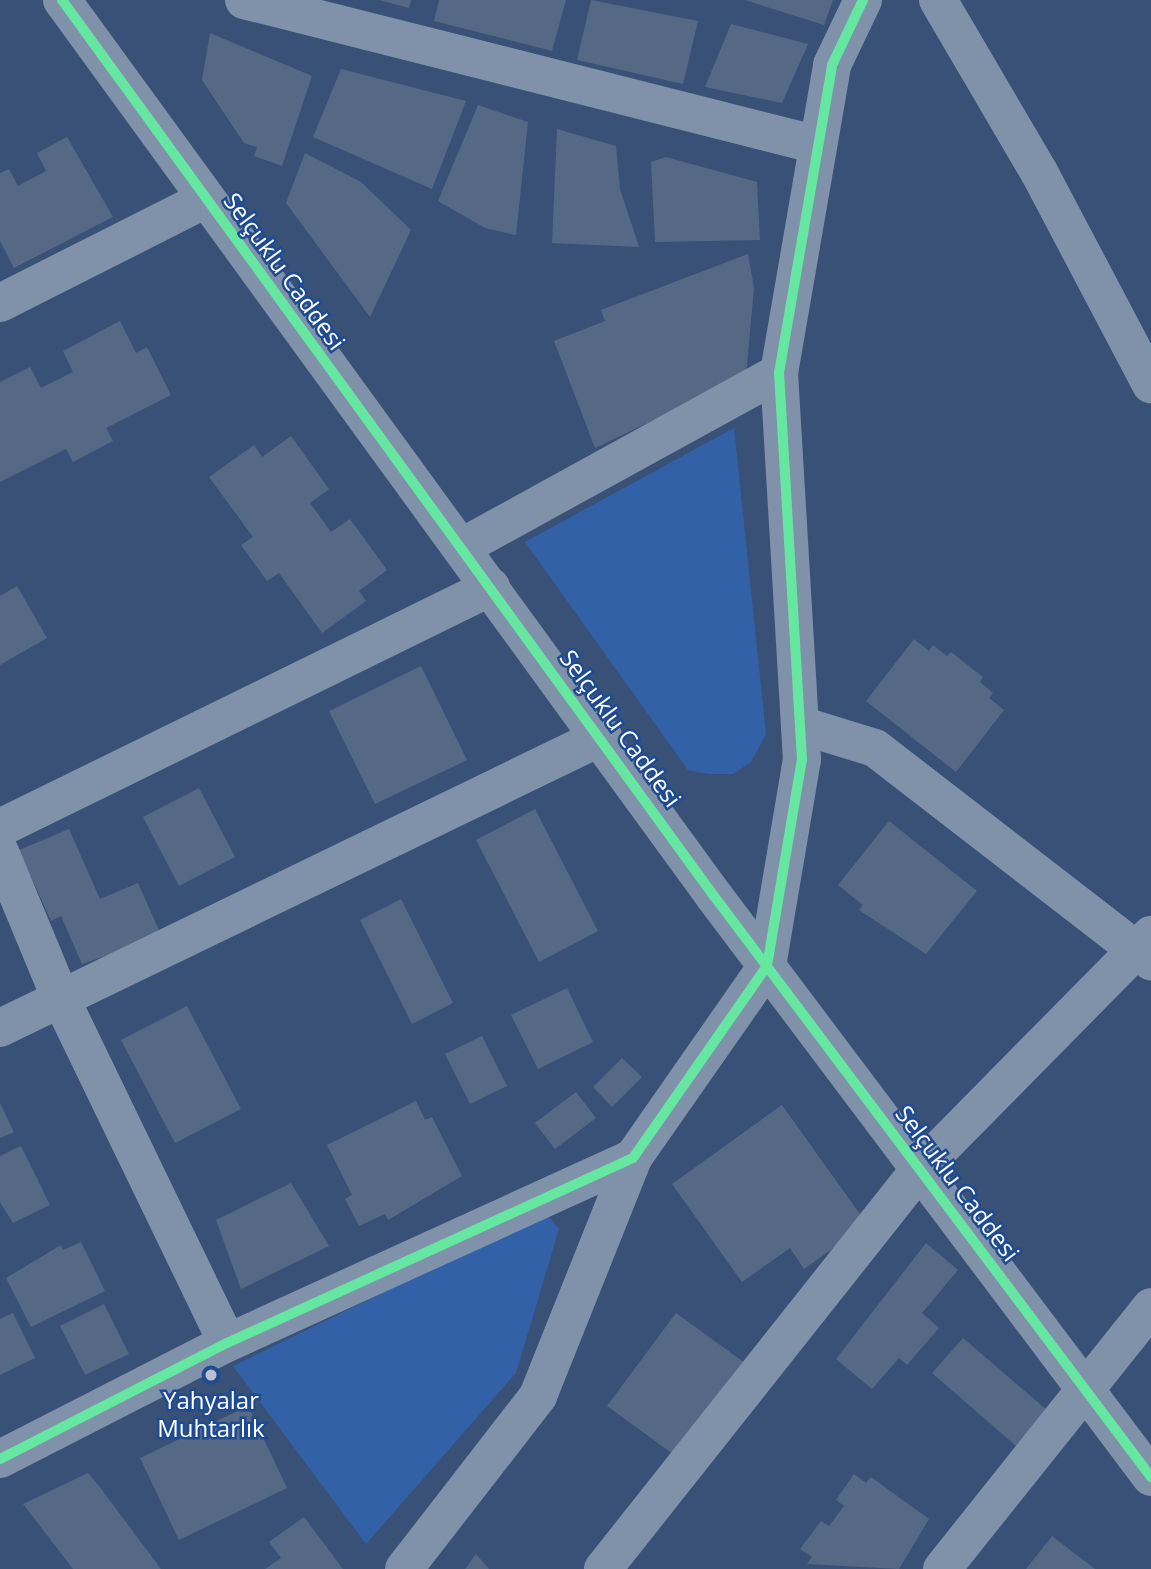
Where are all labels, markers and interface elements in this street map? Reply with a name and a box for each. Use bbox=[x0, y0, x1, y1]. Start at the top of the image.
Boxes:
street label: Selçuklu Caddesi bbox=[218, 187, 352, 355]
street label: Selçuklu Caddesi bbox=[554, 644, 688, 812]
street label: Selçuklu Caddesi bbox=[890, 1100, 1026, 1266]
marker: Yahyalar Muhtarlık bbox=[203, 1367, 219, 1383]
place label: Yahyalar Muhtarlık bbox=[157, 1386, 265, 1442]

